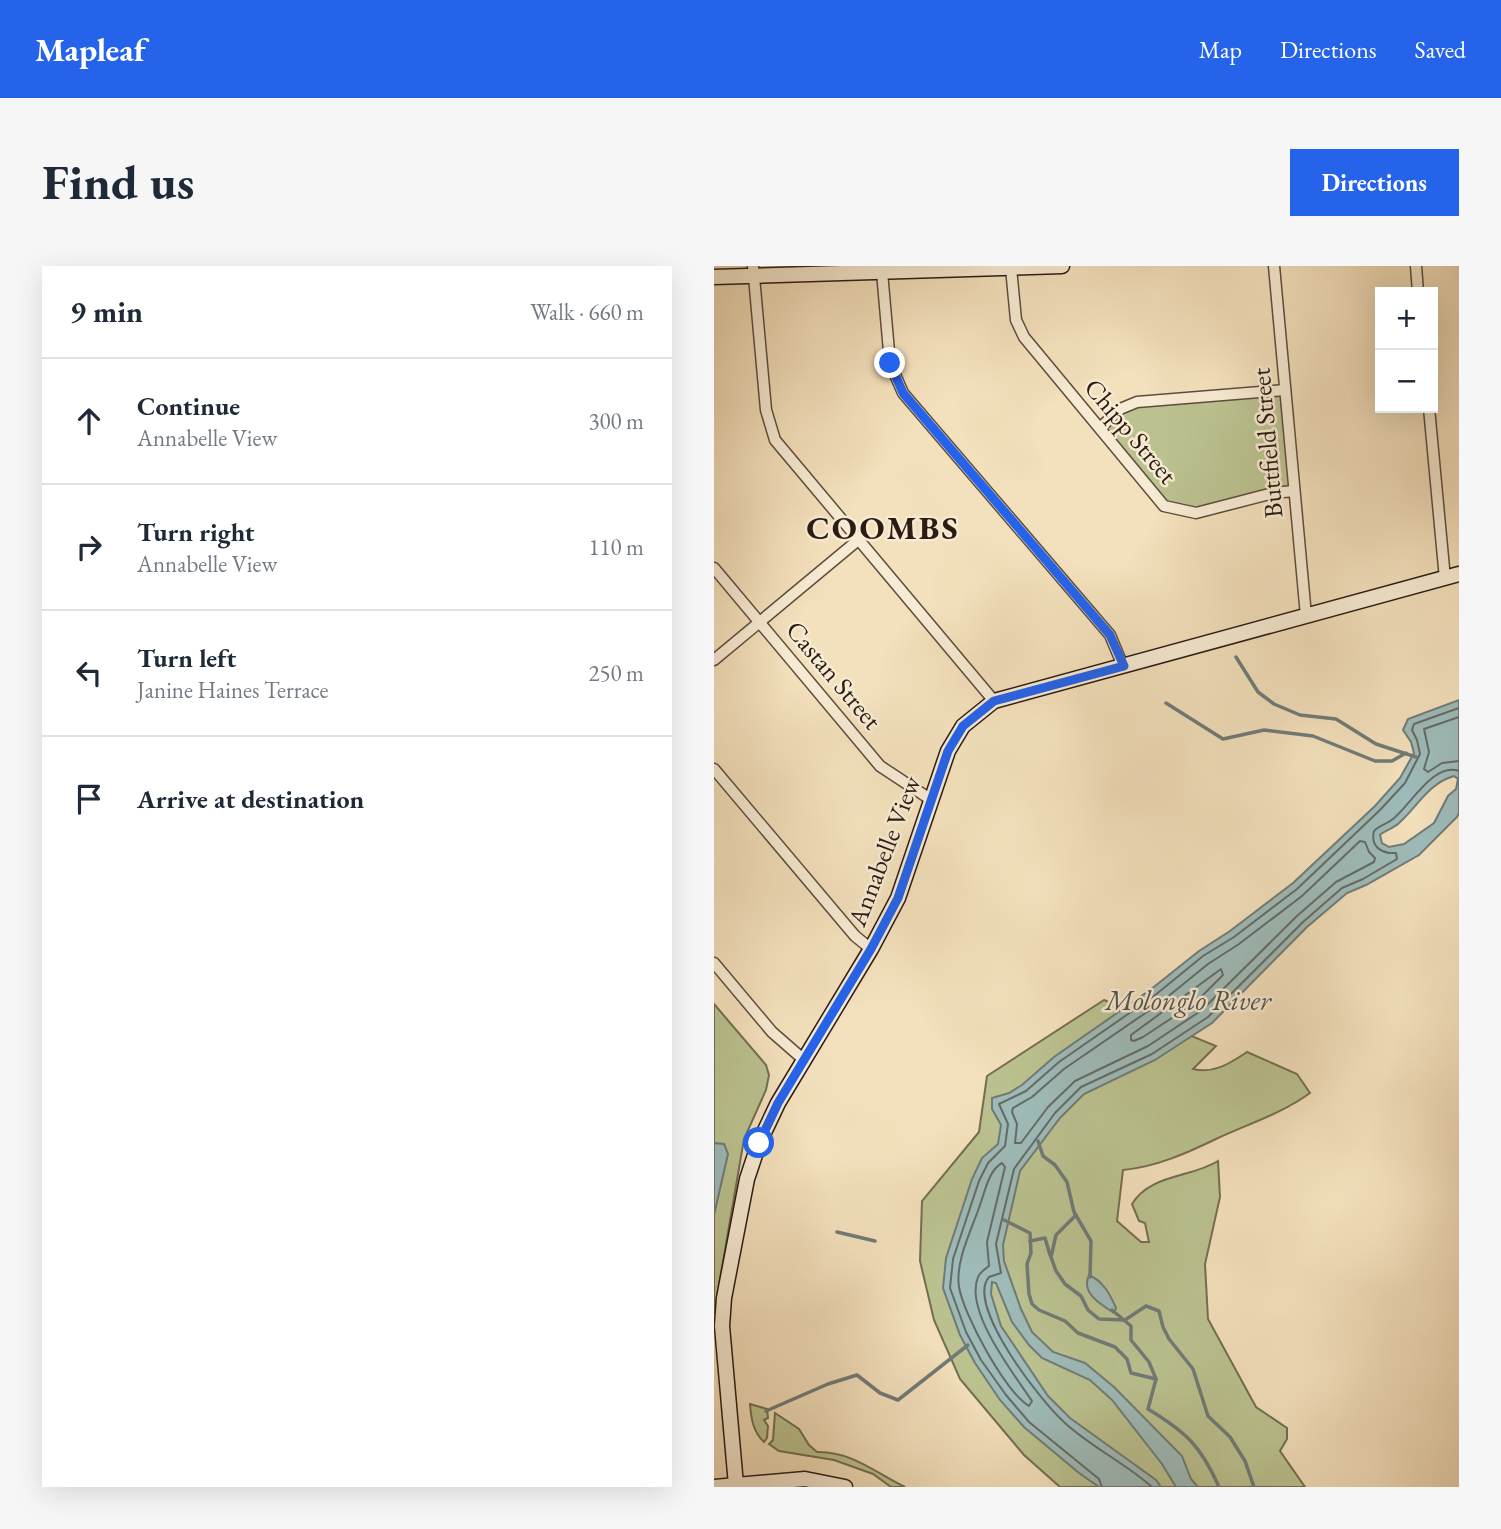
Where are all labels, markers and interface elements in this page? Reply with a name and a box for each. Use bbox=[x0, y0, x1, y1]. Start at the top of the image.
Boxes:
text: Mapleaf bbox=[35, 28, 146, 71]
text: Map bbox=[1199, 34, 1242, 65]
text: Directions bbox=[1280, 34, 1377, 65]
text: Saved bbox=[1415, 34, 1466, 65]
button: Directions bbox=[1290, 149, 1459, 216]
text: Find us bbox=[42, 150, 194, 214]
map controls bbox=[1375, 287, 1438, 413]
button: + bbox=[1375, 287, 1438, 350]
text: 9 min bbox=[70, 292, 143, 331]
text: Walk · 660 m bbox=[530, 297, 644, 327]
route end bbox=[874, 347, 905, 378]
button: − bbox=[1375, 350, 1438, 413]
street label: Buttfield Street bbox=[1244, 366, 1290, 520]
street label: Chipp Street bbox=[1077, 371, 1185, 491]
text: Continue bbox=[137, 389, 240, 423]
icon: ahead bbox=[70, 402, 108, 440]
text: 300 m bbox=[588, 406, 644, 436]
text: Annabelle View bbox=[137, 423, 277, 453]
district label: COOMBS bbox=[806, 506, 960, 549]
text: Turn right bbox=[137, 515, 255, 549]
icon: right bbox=[70, 528, 108, 566]
text: 110 m bbox=[588, 532, 644, 562]
text: Annabelle View bbox=[137, 549, 277, 579]
street label: Castan Street bbox=[779, 614, 889, 736]
text: Turn left bbox=[137, 641, 236, 675]
icon: left bbox=[70, 654, 108, 692]
text: 250 m bbox=[588, 658, 644, 688]
text: Janine Haines Terrace bbox=[137, 675, 328, 705]
street label: Annabelle View bbox=[839, 771, 928, 932]
icon: arrive bbox=[70, 780, 108, 818]
text: Arrive at destination bbox=[137, 782, 364, 816]
water label: Molonglo River bbox=[1103, 982, 1272, 1018]
route start bbox=[743, 1127, 774, 1158]

